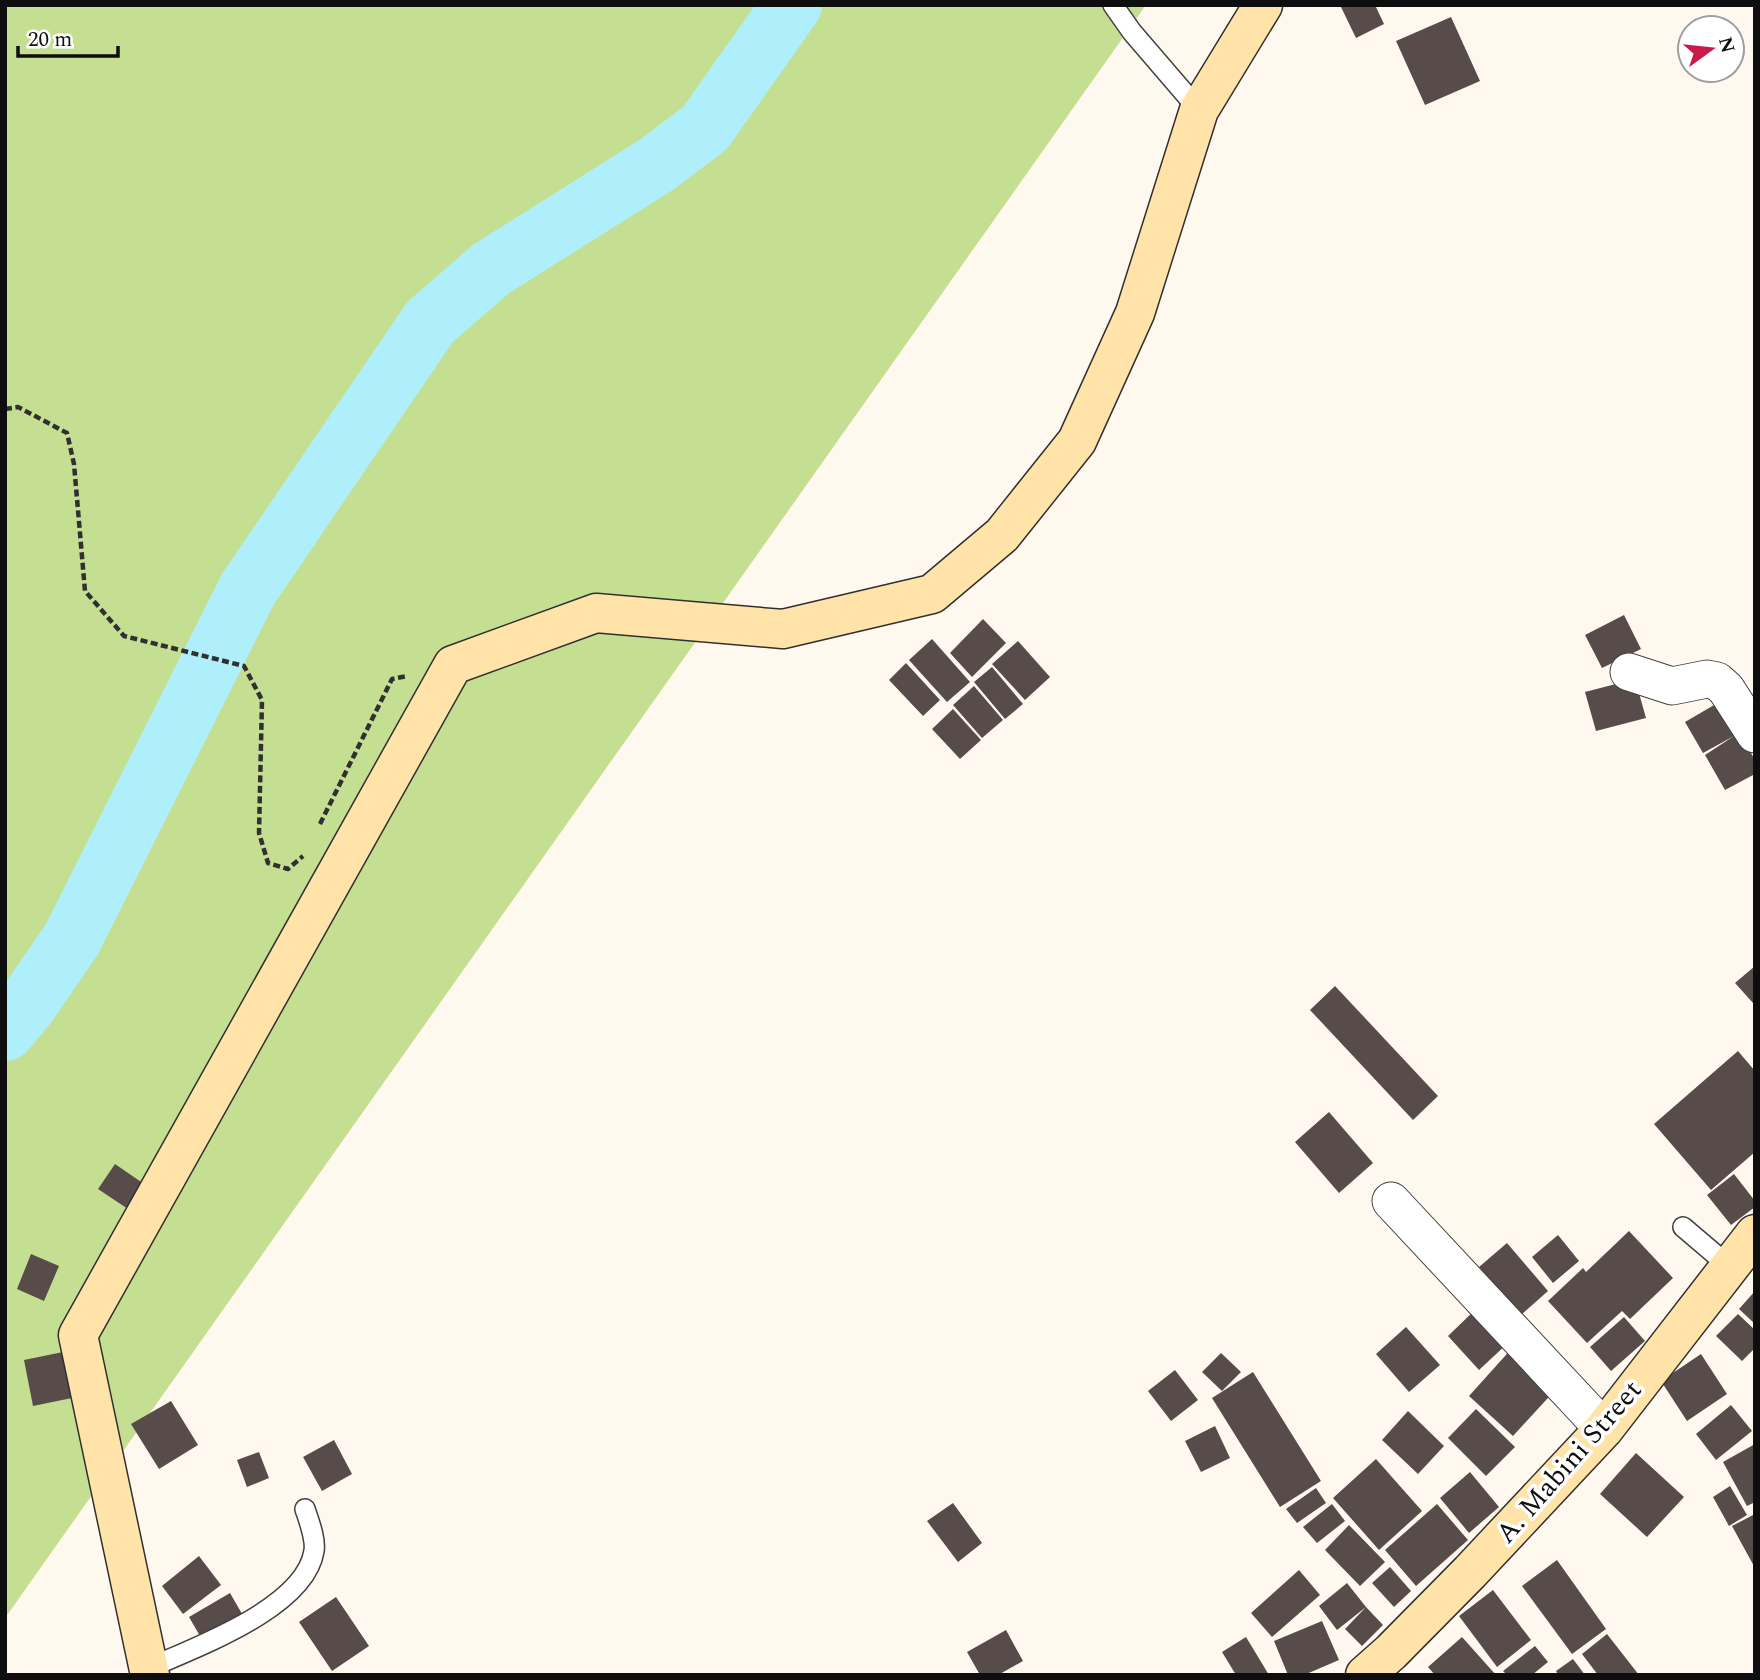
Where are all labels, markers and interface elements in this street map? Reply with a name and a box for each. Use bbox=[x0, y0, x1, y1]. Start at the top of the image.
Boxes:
scale bar bbox=[18, 14, 117, 58]
north arrow bbox=[1676, 14, 1746, 84]
text: 20 m bbox=[28, 24, 72, 56]
text: N bbox=[1710, 34, 1742, 56]
street label: A. Mabini Street bbox=[1485, 1370, 1653, 1554]

